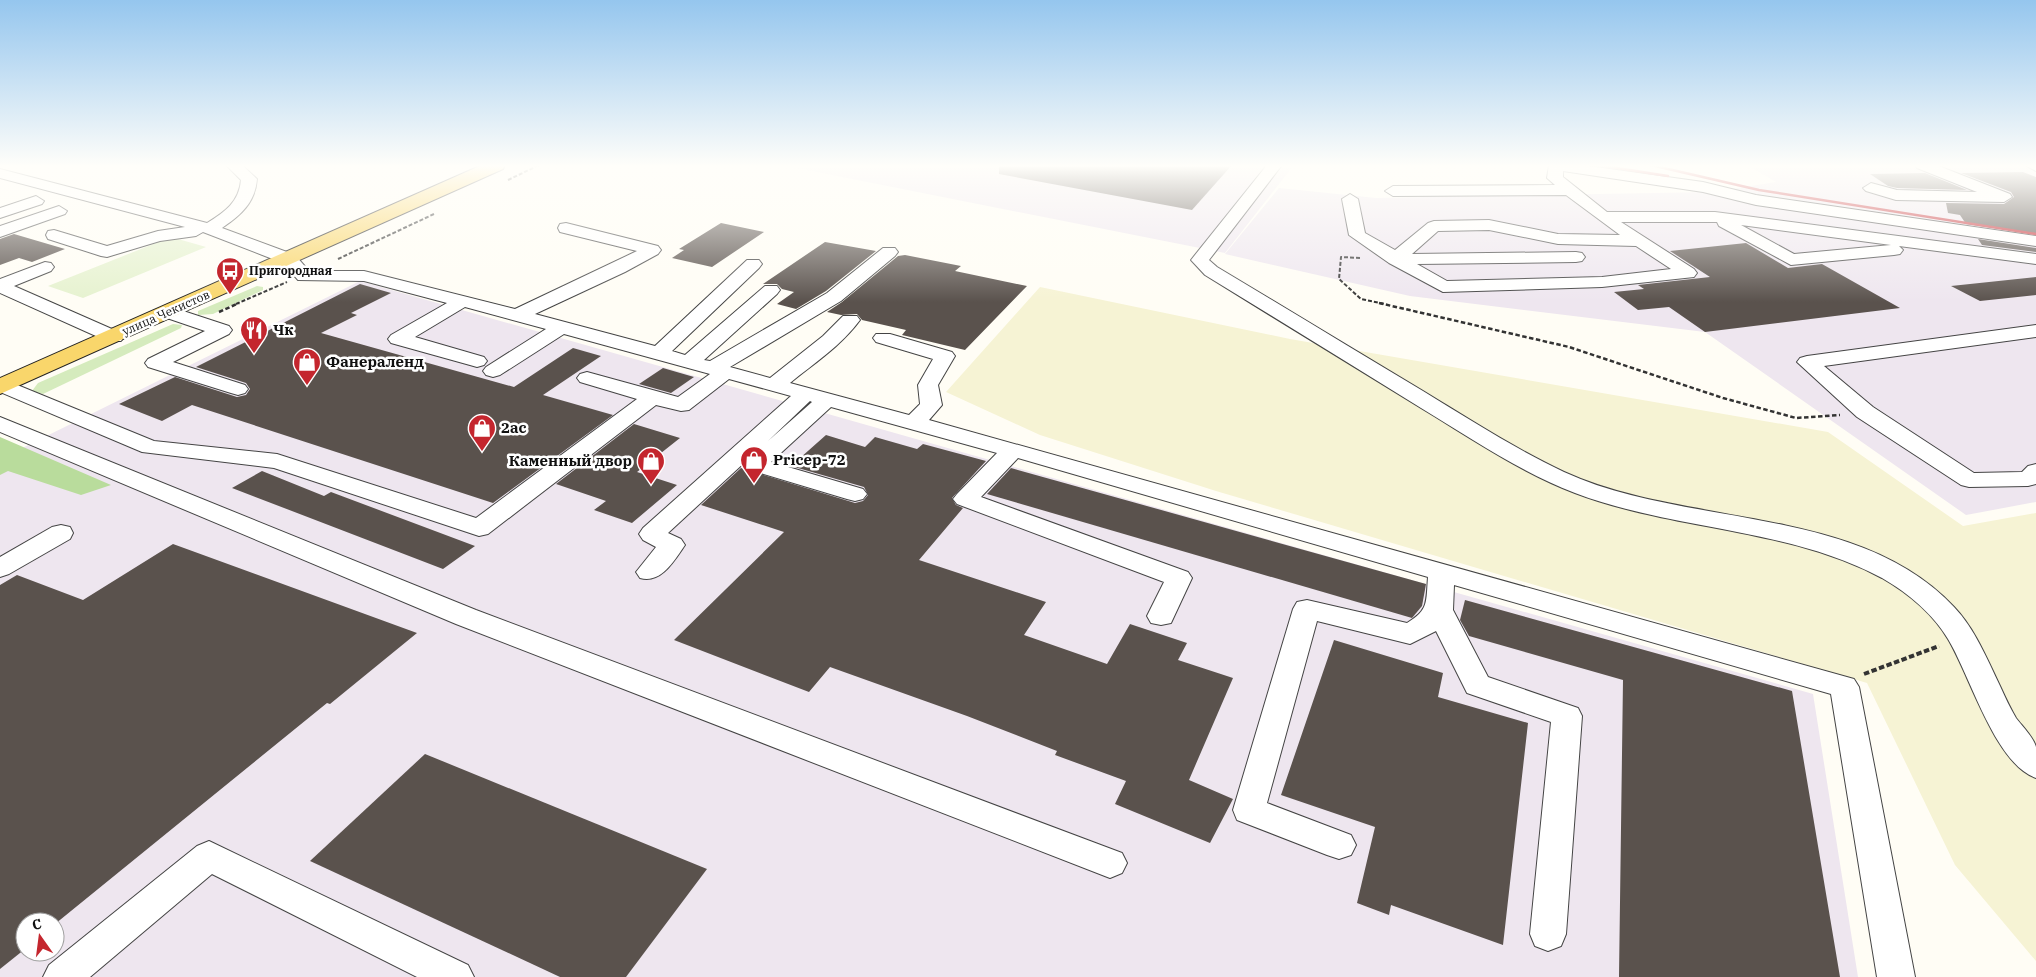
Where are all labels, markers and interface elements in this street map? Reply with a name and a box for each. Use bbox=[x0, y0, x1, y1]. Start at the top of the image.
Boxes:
bus stop icon: Пригородная bbox=[215, 256, 245, 295]
place label: Пригородная bbox=[249, 263, 332, 278]
street label: улица Чекистов bbox=[120, 286, 212, 339]
restaurant icon: Чк bbox=[239, 315, 269, 354]
place label: Чк bbox=[273, 320, 294, 339]
shop icon: Фанераленд bbox=[292, 347, 322, 386]
place label: Фанераленд bbox=[326, 352, 424, 371]
shop icon: 2ас bbox=[467, 413, 497, 452]
place label: 2ас bbox=[501, 418, 527, 437]
shop icon: Pricep-72 bbox=[739, 445, 769, 484]
shop icon: Каменный двор bbox=[636, 446, 666, 485]
place label: Pricep-72 bbox=[773, 450, 846, 469]
place label: Каменный двор bbox=[509, 451, 632, 470]
north arrow bbox=[15, 912, 65, 962]
text: С bbox=[30, 915, 44, 934]

